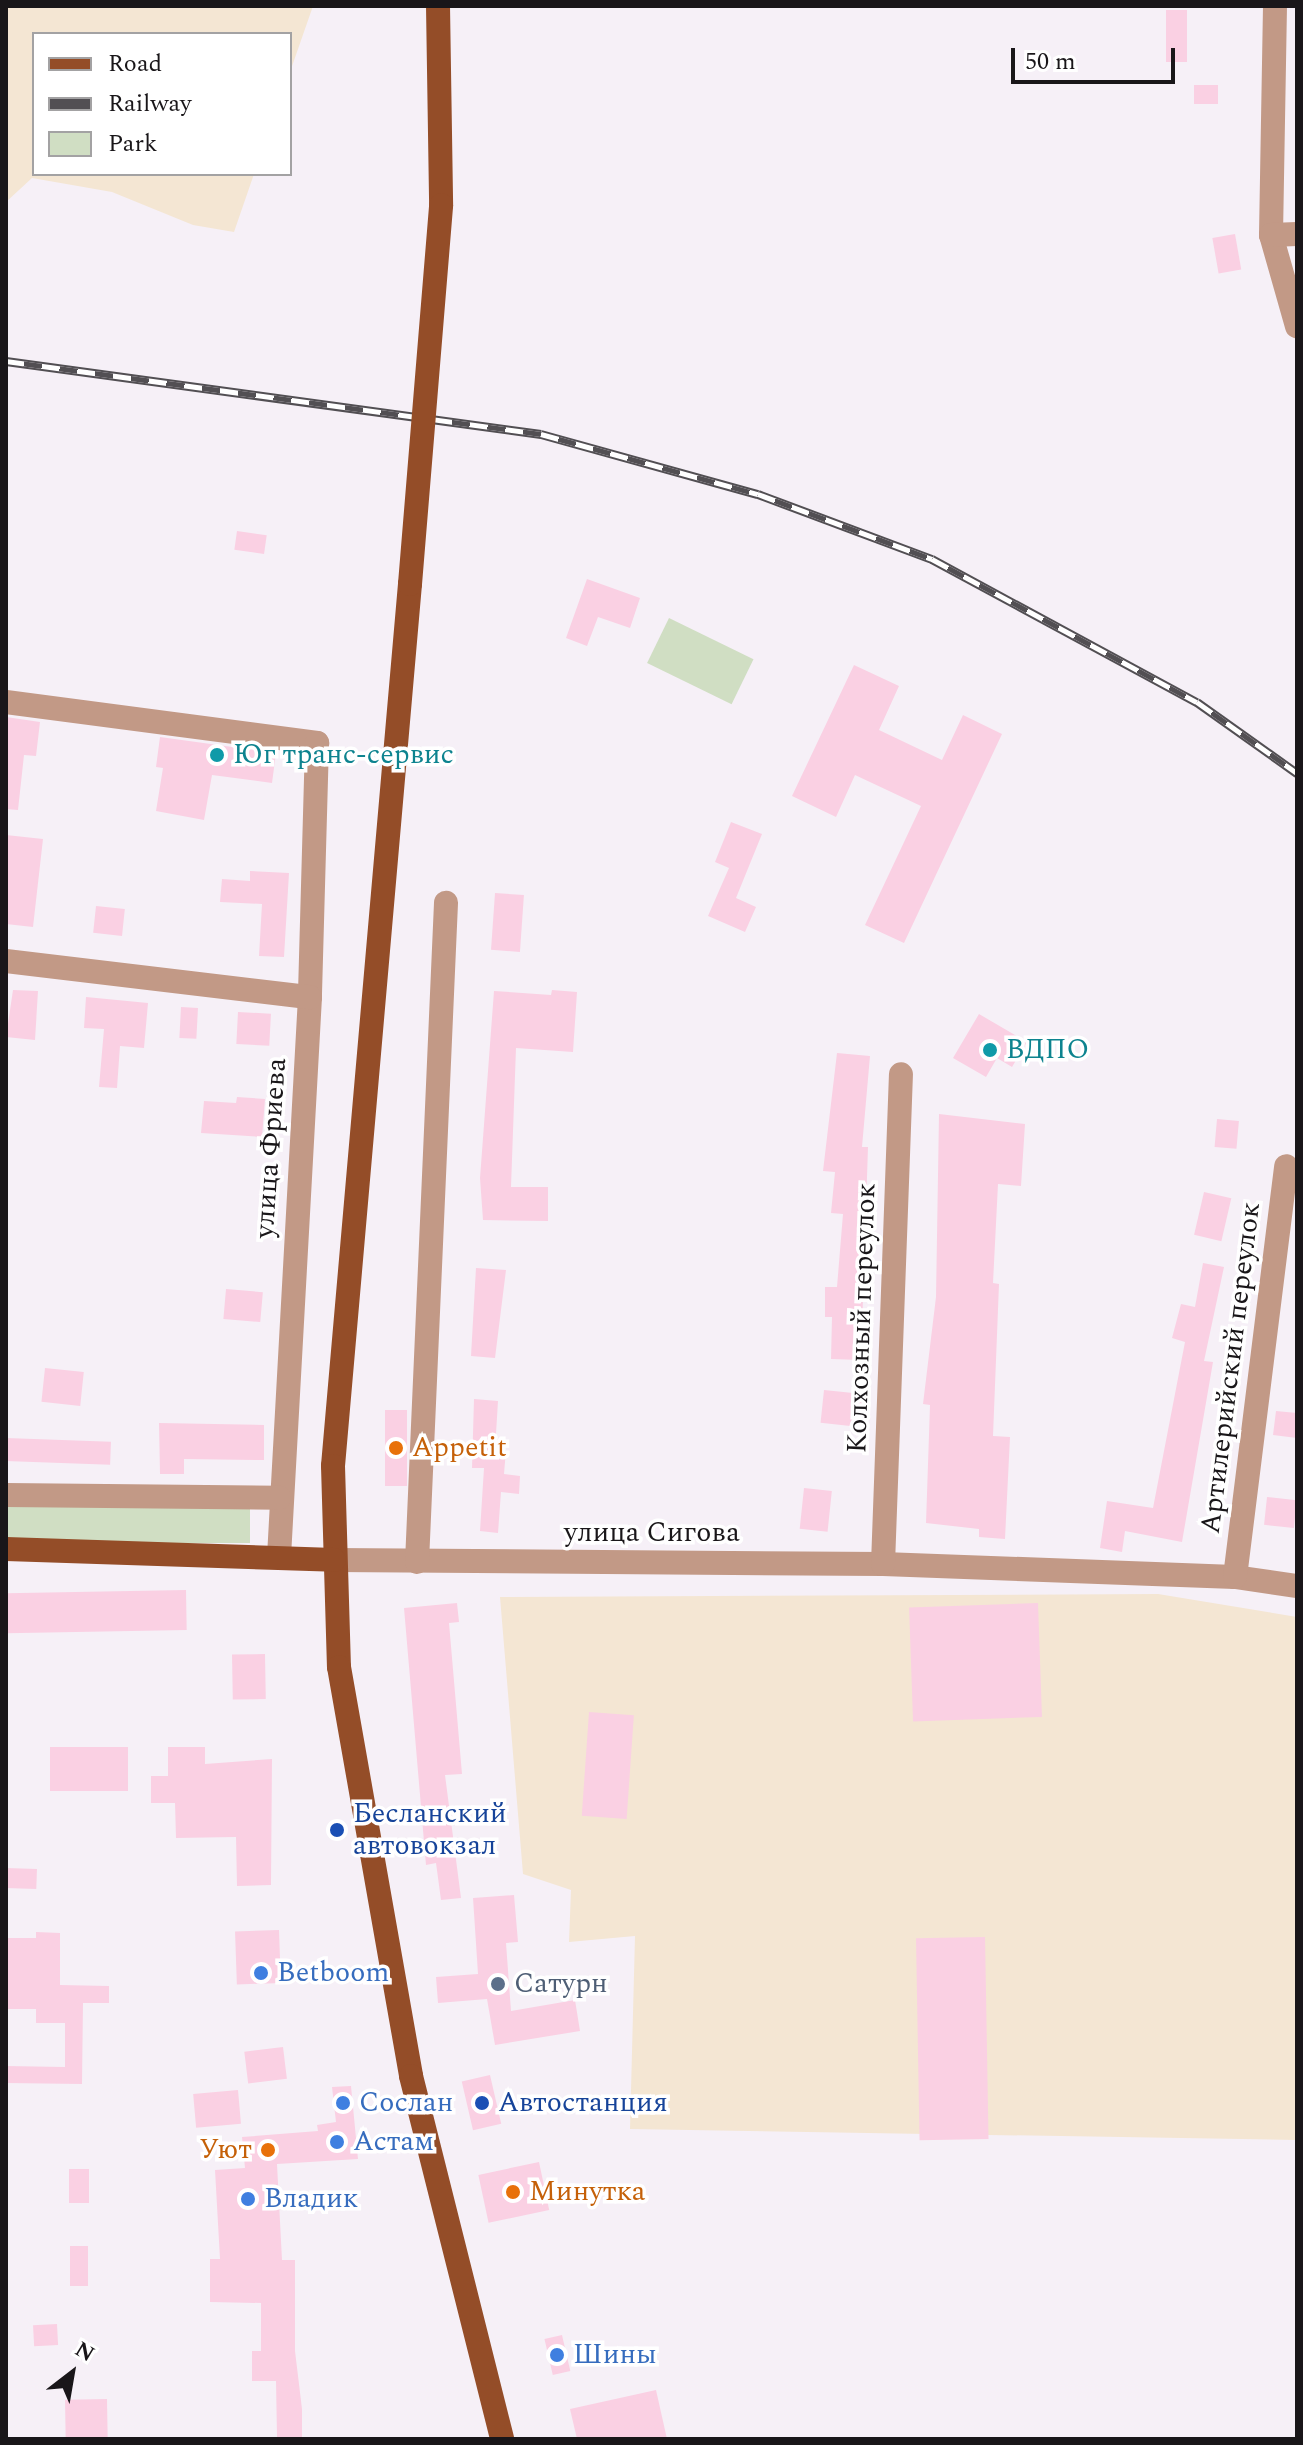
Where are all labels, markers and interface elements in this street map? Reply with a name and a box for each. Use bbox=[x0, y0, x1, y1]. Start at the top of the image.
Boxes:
legend bbox=[32, 32, 292, 176]
scale bar bbox=[1015, 32, 1179, 82]
text: 50 m bbox=[1025, 44, 1076, 80]
text: Road bbox=[108, 46, 162, 82]
text: Railway bbox=[108, 86, 192, 122]
text: Park bbox=[108, 126, 158, 162]
place label: Юг транс-сервис bbox=[233, 738, 454, 772]
marker: Юг транс-сервис bbox=[208, 746, 226, 764]
place label: ВДПО bbox=[1006, 1033, 1089, 1067]
marker: ВДПО bbox=[981, 1041, 999, 1059]
street label: улица Фриева bbox=[248, 1057, 294, 1239]
street label: Колхозный переулок bbox=[840, 1182, 884, 1454]
street label: Артилерийский переулок bbox=[1194, 1200, 1268, 1536]
place label: Appetit bbox=[412, 1431, 507, 1465]
marker: Appetit bbox=[387, 1439, 405, 1457]
street label: улица Сигова bbox=[564, 1516, 740, 1550]
place label: Бесланский автовокзал bbox=[353, 1797, 507, 1863]
marker: Бесланский автовокзал bbox=[328, 1821, 346, 1839]
place label: Betboom bbox=[277, 1956, 389, 1990]
marker: Betboom bbox=[252, 1964, 270, 1982]
place label: Сатурн bbox=[514, 1967, 608, 2001]
marker: Сатурн bbox=[489, 1975, 507, 1993]
place label: Сослан bbox=[359, 2086, 453, 2120]
place label: Автостанция bbox=[498, 2086, 668, 2120]
marker: Сослан bbox=[334, 2094, 352, 2112]
marker: Автостанция bbox=[473, 2094, 491, 2112]
place label: Астам bbox=[353, 2125, 434, 2159]
place label: Уют bbox=[199, 2133, 252, 2167]
marker: Астам bbox=[328, 2133, 346, 2151]
marker: Уют bbox=[259, 2141, 277, 2159]
place label: Минутка bbox=[529, 2175, 645, 2209]
place label: Владик bbox=[264, 2182, 358, 2216]
marker: Минутка bbox=[504, 2183, 522, 2201]
marker: Владик bbox=[239, 2190, 257, 2208]
north arrow bbox=[32, 2333, 112, 2413]
text: N bbox=[68, 2333, 101, 2371]
place label: Шины bbox=[573, 2338, 657, 2372]
marker: Шины bbox=[548, 2346, 566, 2364]

